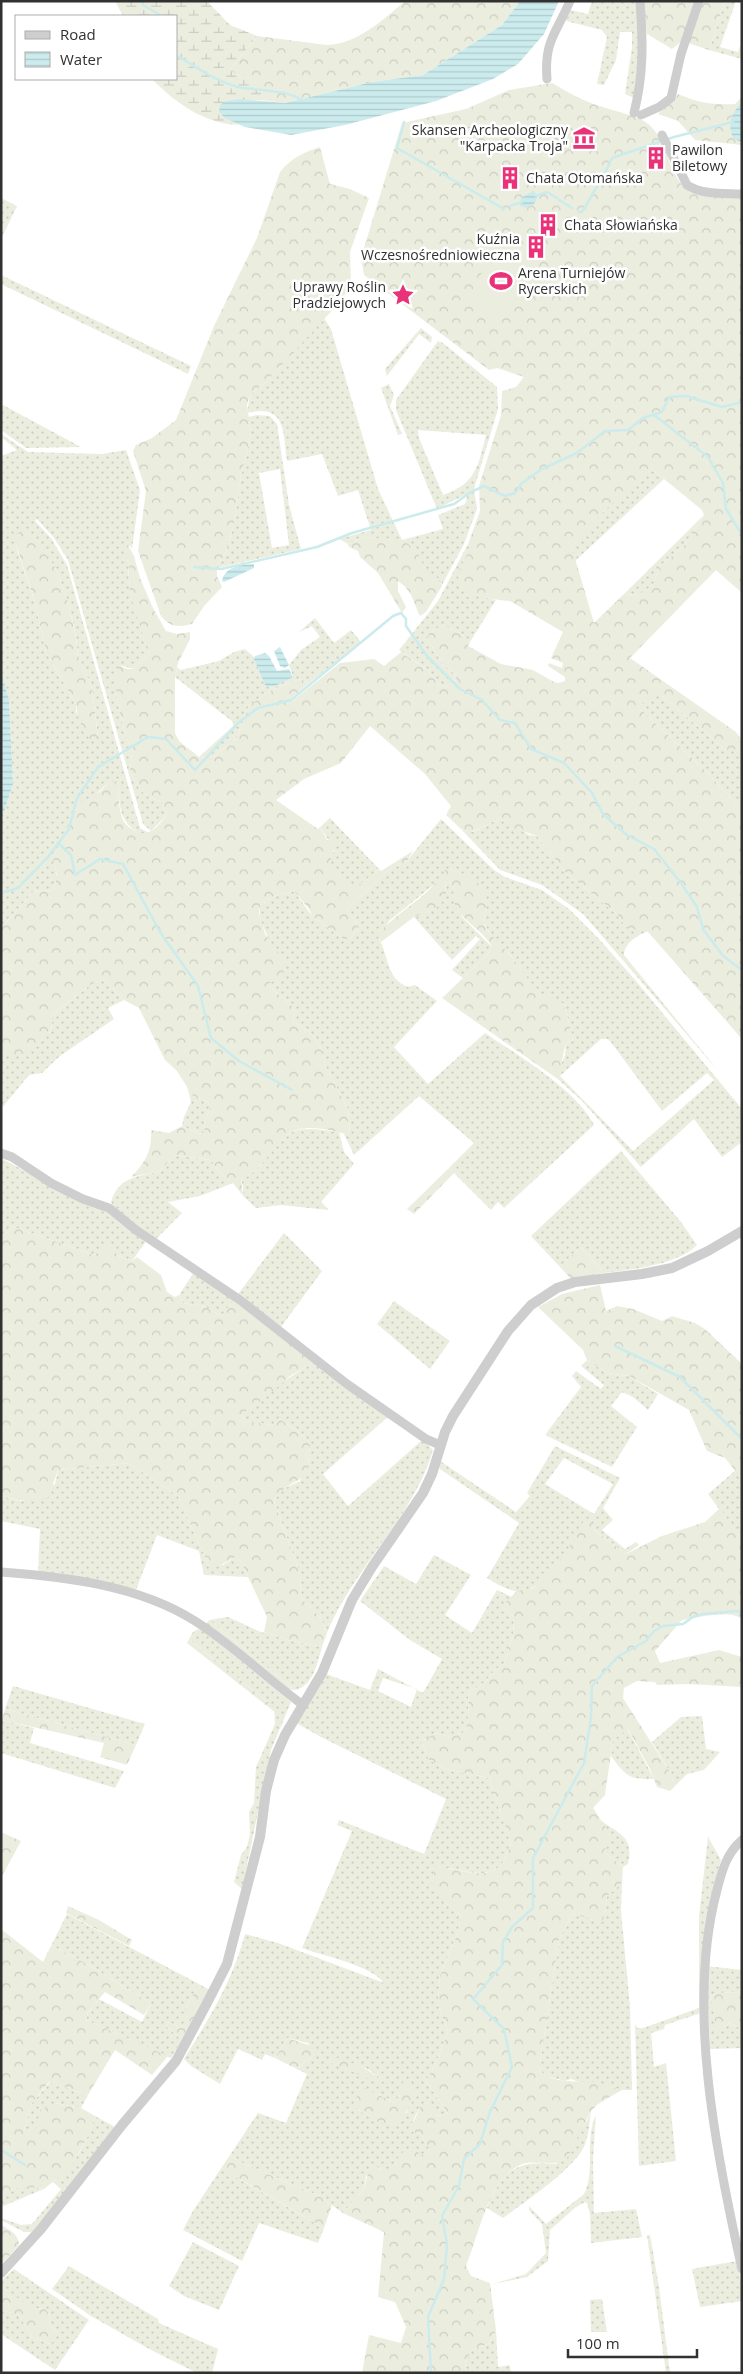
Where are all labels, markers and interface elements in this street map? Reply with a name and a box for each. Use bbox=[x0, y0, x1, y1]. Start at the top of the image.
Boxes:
legend bbox=[15, 15, 178, 80]
text: Road bbox=[60, 24, 96, 44]
text: Water bbox=[60, 49, 102, 69]
place label: Skansen Archeologiczny "Karpacka Troja" bbox=[412, 120, 569, 155]
museum icon: Skansen Archeologiczny "Karpacka Troja" bbox=[571, 125, 597, 151]
place label: Pawilon Biletowy bbox=[672, 140, 728, 175]
building icon: Pawilon Biletowy bbox=[643, 145, 669, 171]
building icon: Chata Otomańska bbox=[497, 165, 523, 191]
place label: Chata Otomańska bbox=[526, 168, 643, 187]
building icon: Chata Słowiańska bbox=[535, 212, 561, 238]
place label: Chata Słowiańska bbox=[564, 215, 678, 234]
place label: Kuźnia Wczesnośredniowieczna bbox=[361, 229, 520, 264]
building icon: Kuźnia Wczesnośredniowieczna bbox=[523, 234, 549, 260]
place label: Arena Turniejów Rycerskich bbox=[518, 263, 625, 298]
sports icon: Arena Turniejów Rycerskich bbox=[488, 268, 514, 294]
place label: Uprawy Roślin Pradziejowych bbox=[292, 277, 386, 312]
place icon: Uprawy Roślin Pradziejowych bbox=[390, 282, 416, 308]
scale bar bbox=[568, 2326, 697, 2358]
text: 100 m bbox=[576, 2333, 620, 2353]

